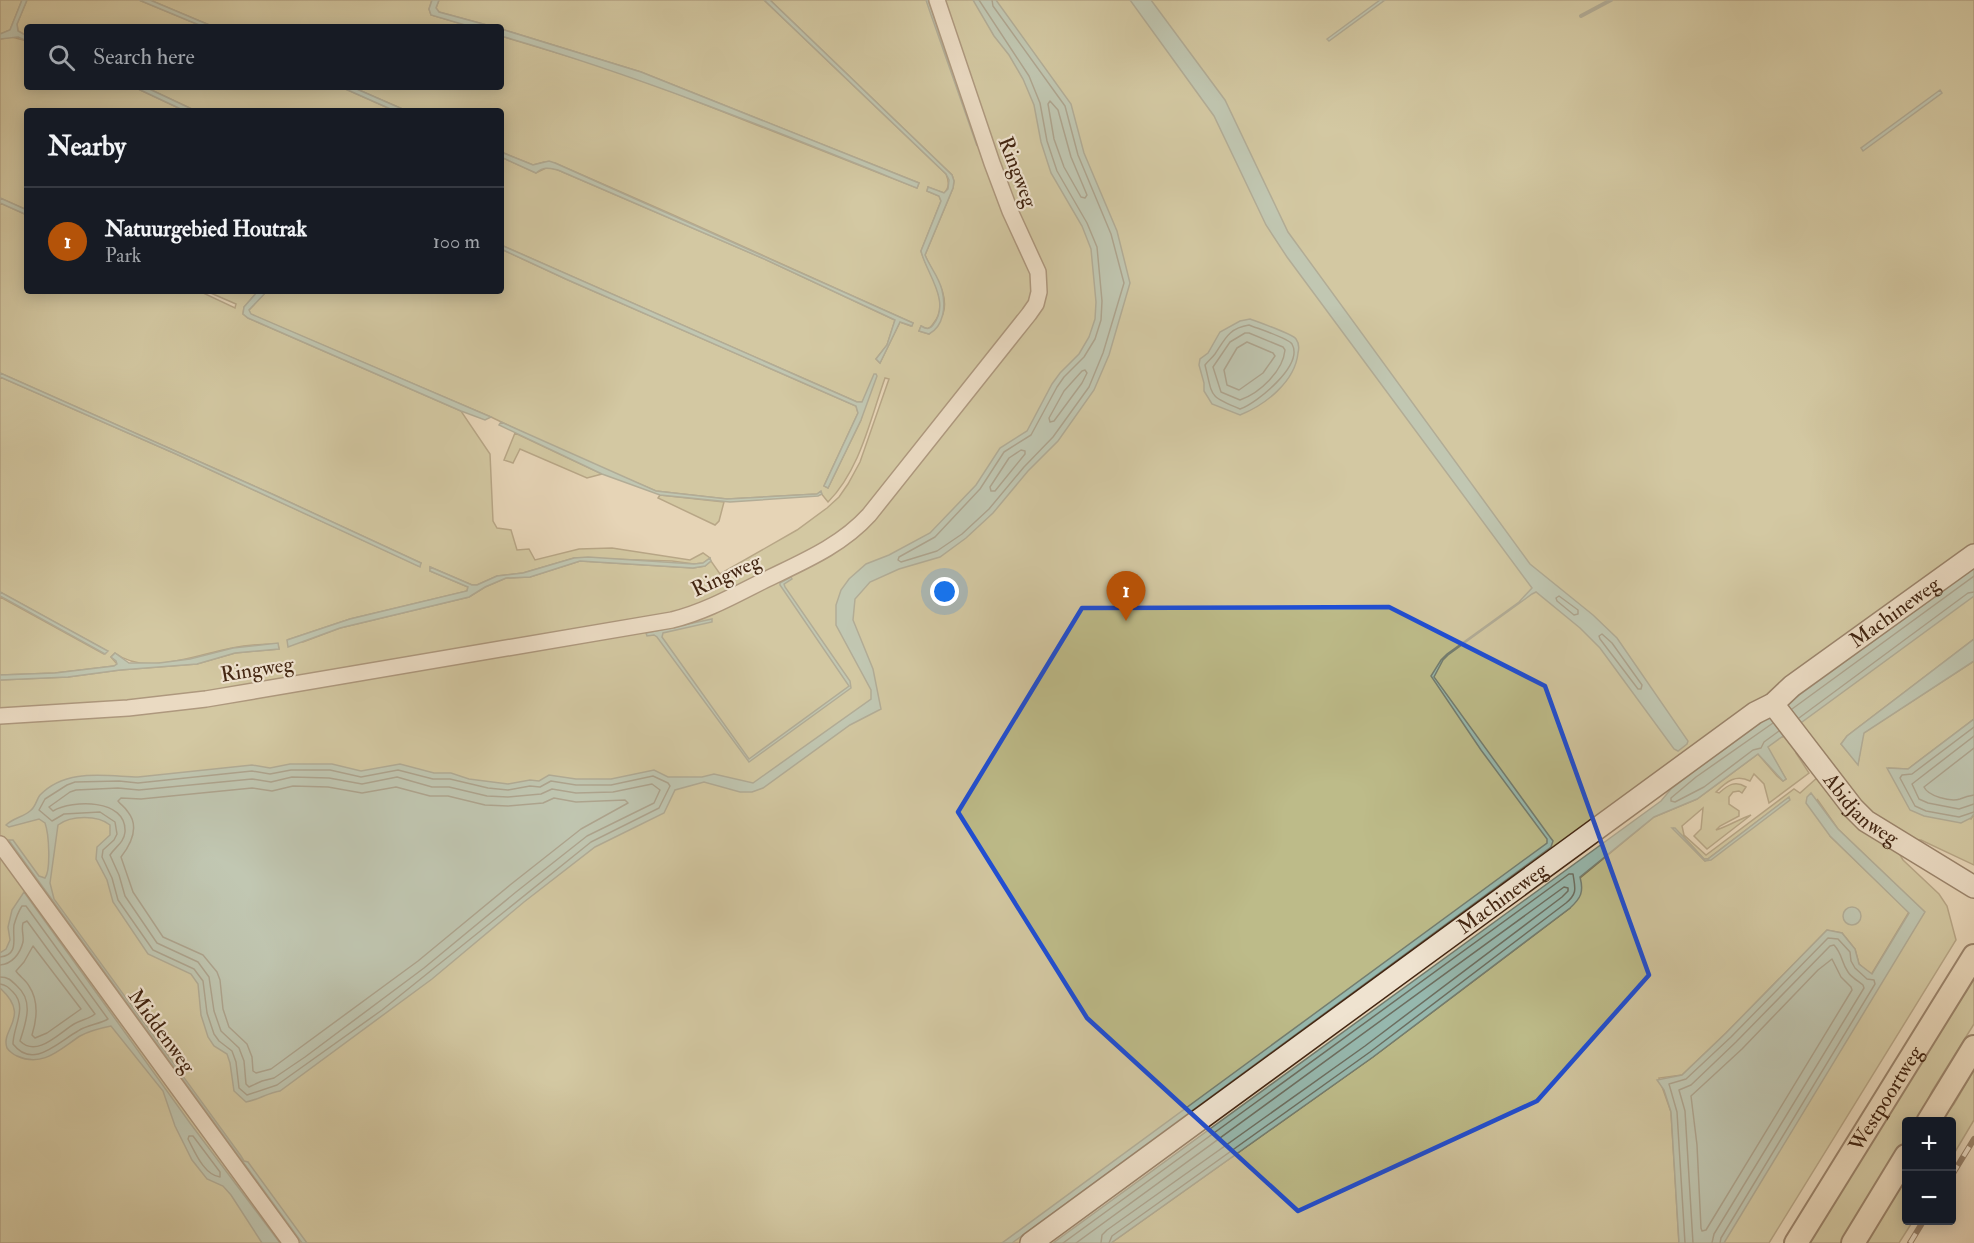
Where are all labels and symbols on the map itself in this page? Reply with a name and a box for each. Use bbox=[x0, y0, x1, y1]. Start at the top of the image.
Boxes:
street label: Ringweg bbox=[992, 133, 1044, 212]
street label: Ringweg bbox=[687, 547, 766, 603]
street label: Machineweg bbox=[1844, 570, 1946, 654]
pin: 1 bbox=[1106, 572, 1146, 621]
your location bbox=[930, 577, 959, 606]
street label: Ringweg bbox=[219, 650, 296, 689]
street label: Abidjanweg bbox=[1816, 767, 1904, 852]
street label: Machineweg bbox=[1452, 856, 1554, 940]
street label: Middenweg bbox=[122, 984, 202, 1079]
street label: Westpoortweg bbox=[1842, 1040, 1929, 1158]

